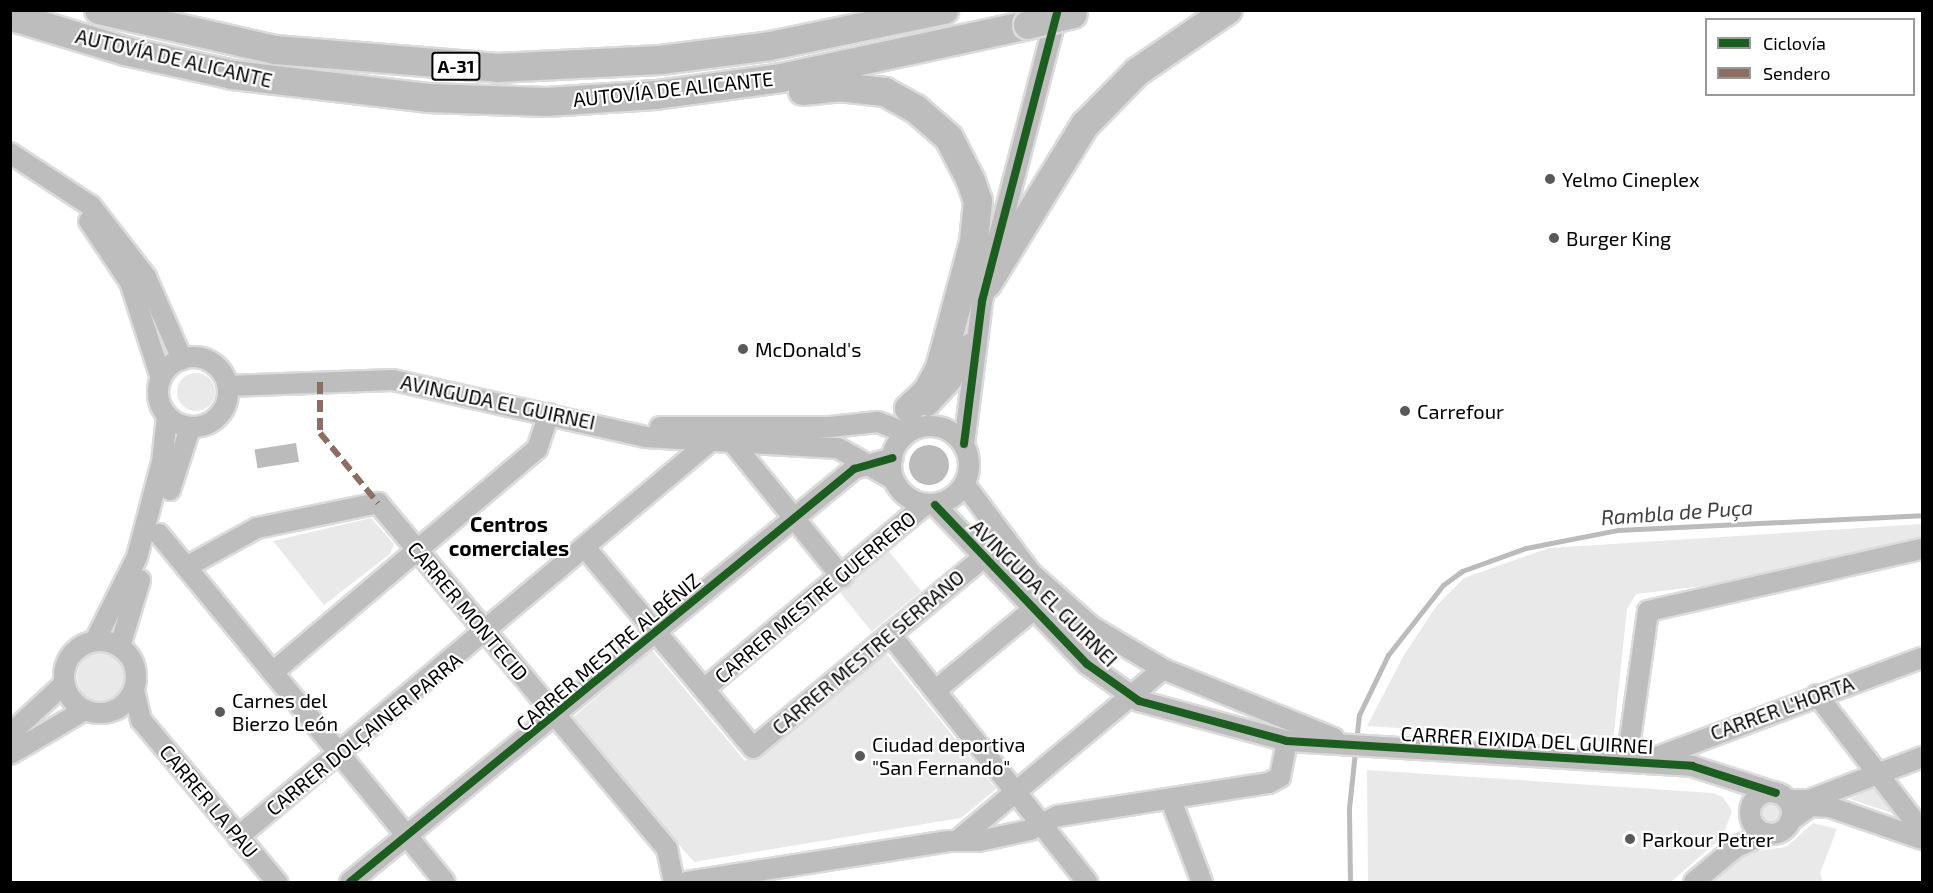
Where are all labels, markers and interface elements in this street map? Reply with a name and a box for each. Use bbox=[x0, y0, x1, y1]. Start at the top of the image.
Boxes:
legend bbox=[1705, 18, 1915, 96]
street label: AUTOVÍA DE ALICANTE bbox=[73, 24, 275, 92]
text: Ciclovía bbox=[1763, 32, 1826, 54]
road number: A-31 bbox=[430, 51, 482, 81]
text: Sendero bbox=[1763, 62, 1830, 84]
street label: AUTOVÍA DE ALICANTE bbox=[571, 66, 775, 112]
place label: Yelmo Cineplex bbox=[1562, 167, 1700, 191]
marker: Yelmo Cineplex bbox=[1543, 172, 1557, 186]
place label: Burger King bbox=[1566, 226, 1672, 250]
marker: Burger King bbox=[1547, 231, 1561, 245]
place label: McDonald's bbox=[755, 337, 861, 361]
marker: McDonald's bbox=[736, 342, 750, 356]
street label: AVINGUDA EL GUIRNEI bbox=[398, 370, 598, 434]
place label: Carrefour bbox=[1417, 399, 1504, 423]
marker: Carrefour bbox=[1398, 404, 1412, 418]
water label: Rambla de Puça bbox=[1600, 494, 1754, 530]
street label: CARRER MESTRE GUERRERO bbox=[710, 506, 920, 688]
district label: Centros comerciales bbox=[449, 511, 569, 561]
street label: AVINGUDA EL GUIRNEI bbox=[965, 514, 1123, 672]
street label: CARRER MONTECID bbox=[403, 537, 533, 685]
street label: CARRER MESTRE SERRANO bbox=[767, 565, 969, 739]
street label: CARRER MESTRE ALBÉNIZ bbox=[511, 568, 705, 736]
street label: CARRER DOLÇAINER PARRA bbox=[261, 648, 467, 820]
street label: CARRER L'HORTA bbox=[1707, 671, 1857, 745]
place label: Carnes del Bierzo León bbox=[232, 688, 338, 735]
marker: Carnes del Bierzo León bbox=[213, 705, 227, 719]
street label: CARRER EIXIDA DEL GUIRNEI bbox=[1400, 721, 1654, 759]
place label: Ciudad deportiva "San Fernando" bbox=[872, 732, 1025, 779]
street label: CARRER LA PAU bbox=[155, 739, 263, 863]
marker: Ciudad deportiva "San Fernando" bbox=[853, 749, 867, 763]
place label: Parkour Petrer bbox=[1642, 827, 1774, 851]
marker: Parkour Petrer bbox=[1623, 832, 1637, 846]

